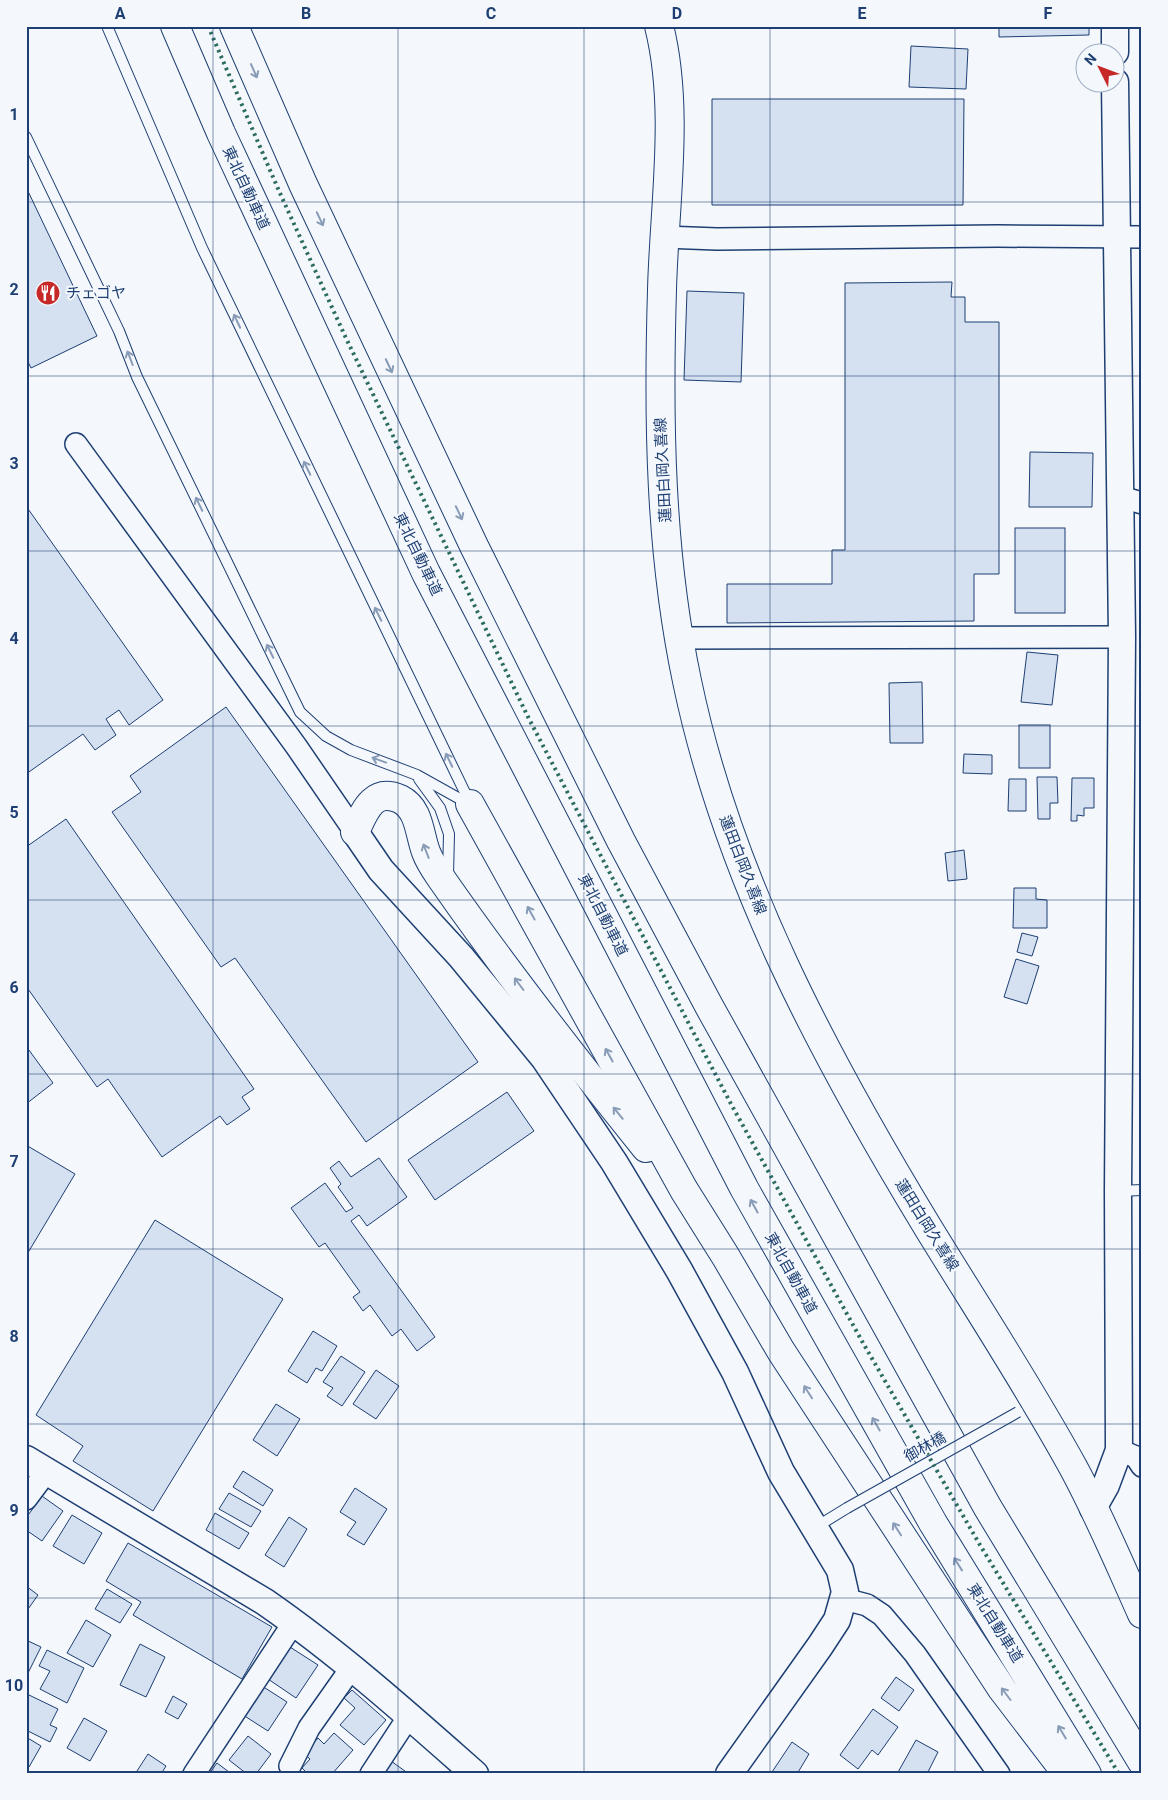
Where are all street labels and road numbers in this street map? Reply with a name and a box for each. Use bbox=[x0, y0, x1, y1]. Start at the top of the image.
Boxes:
street label: 東北自動車道 bbox=[219, 143, 273, 233]
street label: 蓮田白岡久喜線 bbox=[651, 417, 675, 523]
street label: 東北自動車道 bbox=[390, 510, 446, 598]
street label: 蓮田白岡久喜線 bbox=[716, 813, 770, 917]
street label: 東北自動車道 bbox=[575, 871, 631, 959]
street label: 蓮田白岡久喜線 bbox=[892, 1176, 962, 1274]
street label: 東北自動車道 bbox=[761, 1229, 821, 1317]
street label: 御林橋 bbox=[901, 1428, 949, 1466]
street label: 東北自動車道 bbox=[964, 1580, 1026, 1666]

